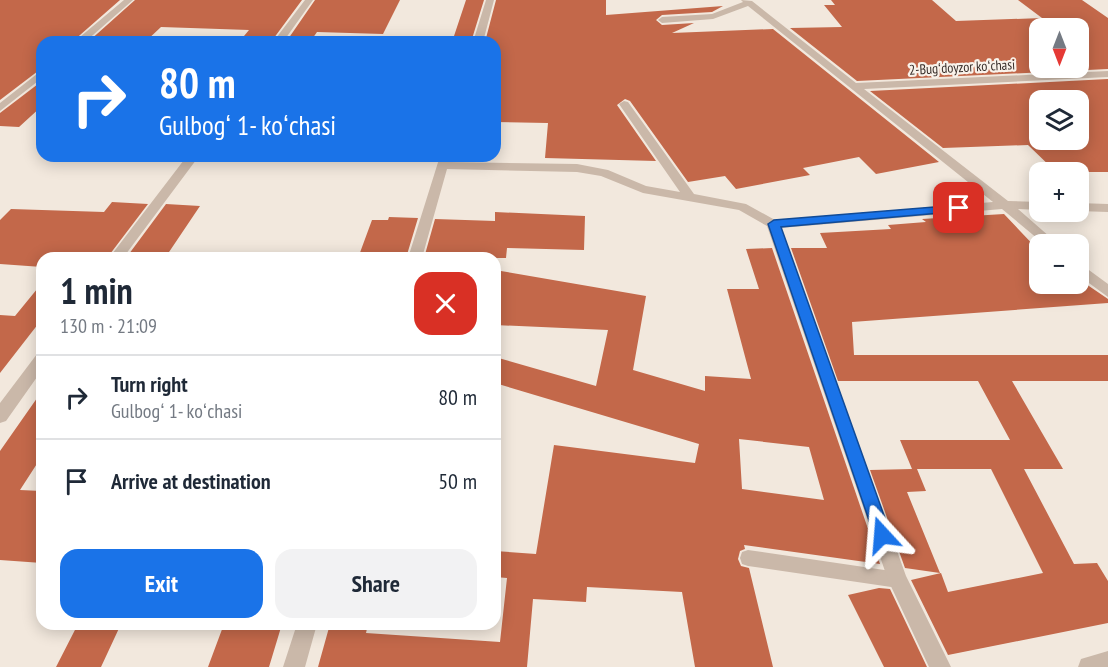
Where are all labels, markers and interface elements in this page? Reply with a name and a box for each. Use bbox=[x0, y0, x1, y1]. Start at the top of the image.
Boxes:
north arrow bbox=[1029, 18, 1089, 78]
map controls bbox=[1029, 18, 1089, 294]
text: 80 m bbox=[159, 55, 236, 110]
street label: 2-Bugʻdoyzor koʻchasi bbox=[909, 55, 1015, 79]
icon: right bbox=[60, 60, 138, 138]
button: layers bbox=[1029, 90, 1089, 150]
text: Gulbogʻ 1- koʻchasi bbox=[159, 108, 336, 142]
button: + bbox=[1029, 162, 1089, 222]
pin bbox=[933, 182, 984, 233]
icon: arrive bbox=[942, 191, 975, 224]
button: − bbox=[1029, 234, 1089, 294]
text: 1 min bbox=[60, 267, 133, 314]
button: close bbox=[414, 272, 477, 335]
text: 130 m · 21:09 bbox=[60, 313, 157, 339]
text: Turn right bbox=[111, 370, 188, 398]
icon: right bbox=[60, 381, 93, 414]
text: 80 m bbox=[438, 383, 477, 411]
text: Gulbogʻ 1- koʻchasi bbox=[111, 398, 242, 424]
icon: arrive bbox=[60, 465, 93, 498]
text: Arrive at destination bbox=[111, 467, 271, 495]
text: 50 m bbox=[438, 467, 477, 495]
position arrow bbox=[850, 503, 914, 567]
button: Exit bbox=[60, 549, 263, 618]
button: Share bbox=[275, 549, 477, 618]

